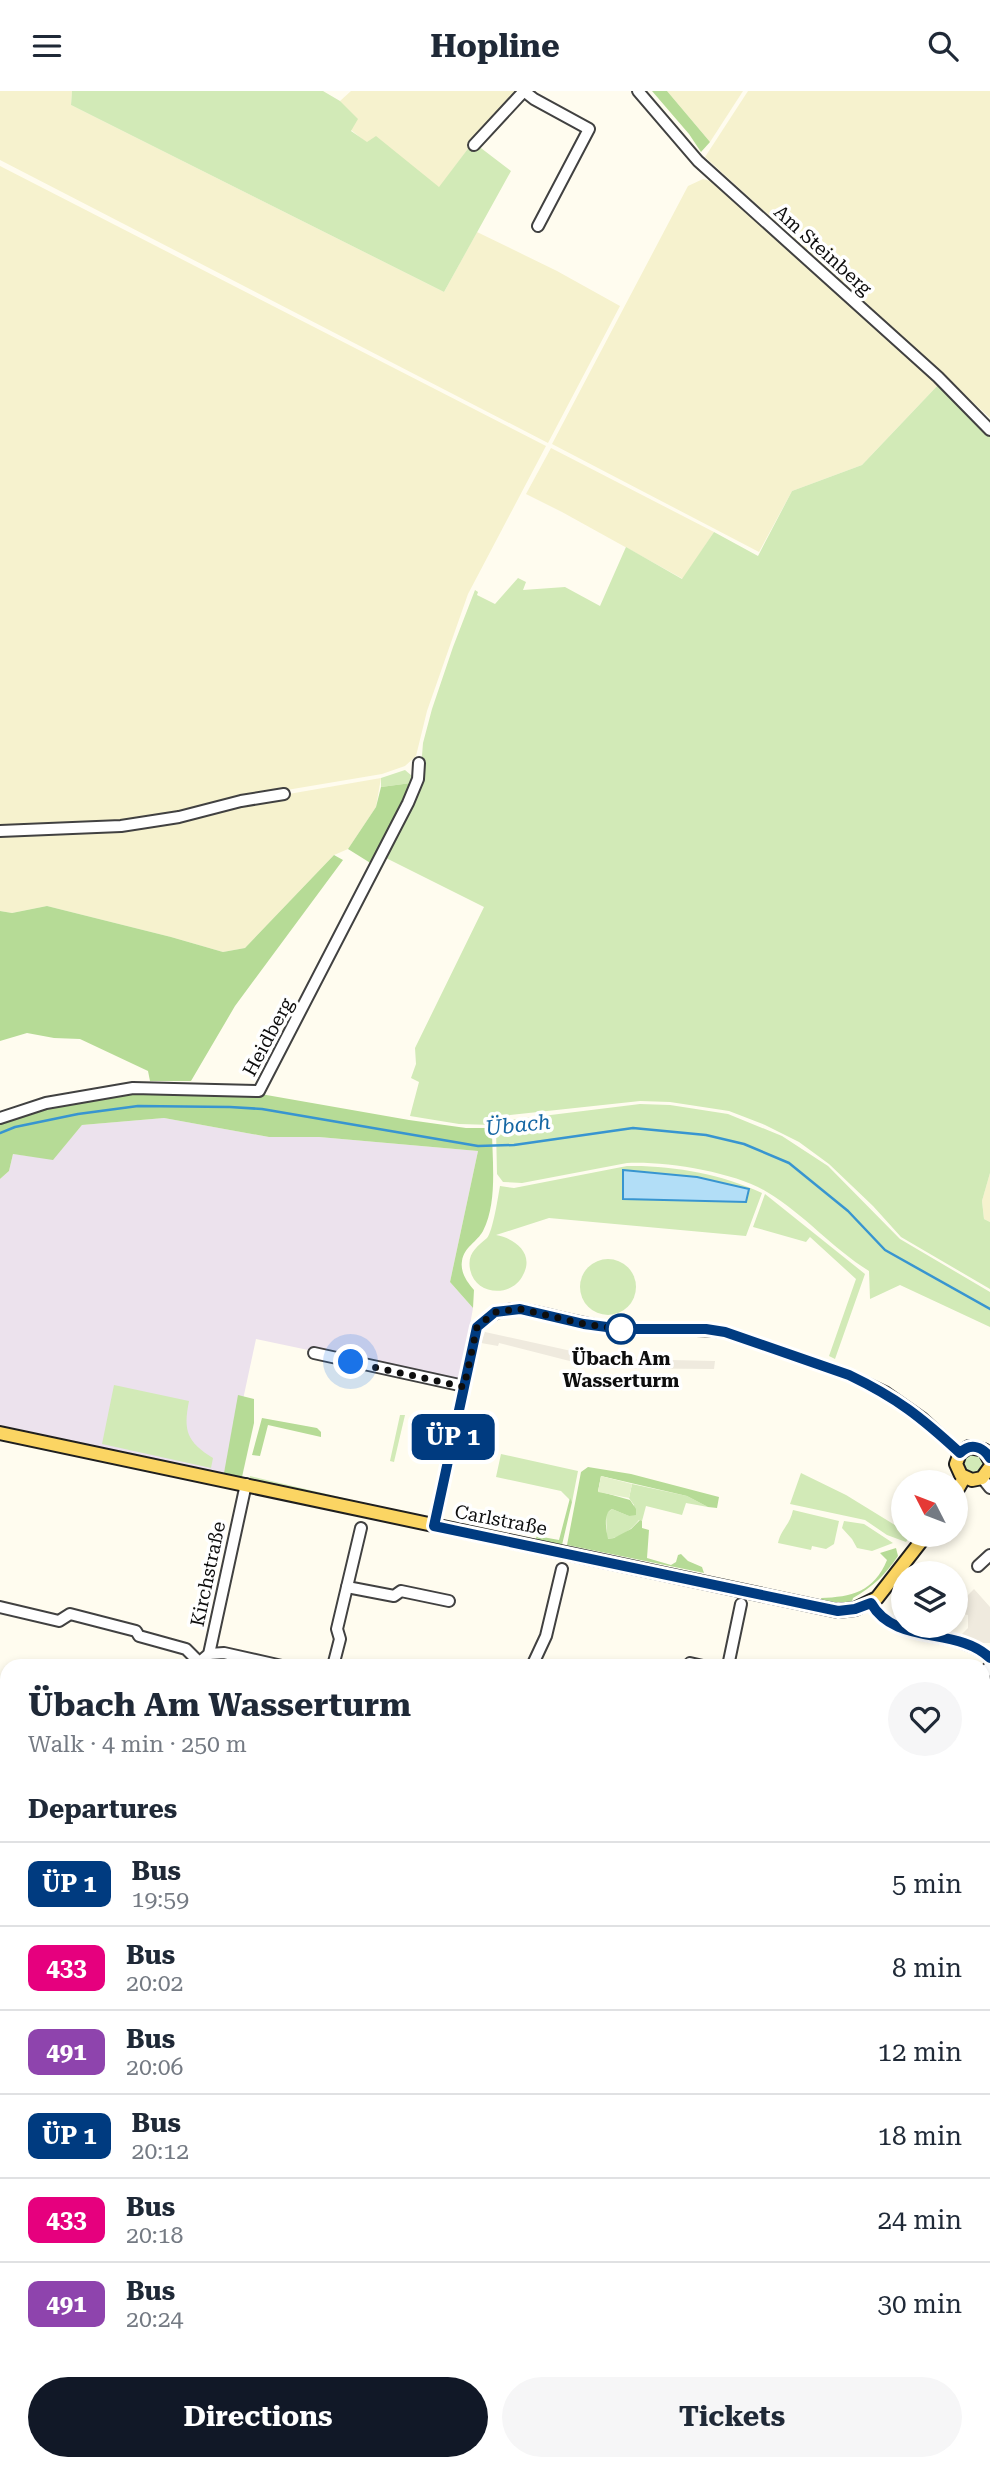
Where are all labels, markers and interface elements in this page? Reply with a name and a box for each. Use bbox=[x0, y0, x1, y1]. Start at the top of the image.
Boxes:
icon: menu bbox=[28, 27, 66, 65]
text: Hopline bbox=[430, 27, 560, 65]
icon: search bbox=[924, 27, 962, 65]
street label: Am Steinberg bbox=[769, 200, 877, 300]
street label: Heidberg bbox=[238, 994, 298, 1080]
water label: Übach bbox=[484, 1109, 552, 1140]
marker: Übach Am Wasserturm bbox=[606, 1314, 636, 1344]
your location bbox=[333, 1344, 368, 1379]
place label: Übach Am Wasserturm bbox=[563, 1347, 680, 1392]
line badge: ÜP 1 bbox=[404, 1414, 502, 1460]
text: ÜP 1 bbox=[426, 1423, 480, 1451]
north arrow bbox=[891, 1470, 968, 1547]
map controls bbox=[891, 1470, 968, 1638]
street label: Carlstraße bbox=[453, 1500, 549, 1540]
street label: Kirchstraße bbox=[186, 1519, 230, 1629]
button: layers bbox=[891, 1561, 968, 1638]
button: heart bbox=[888, 1682, 962, 1756]
text: Übach Am Wasserturm bbox=[28, 1685, 411, 1724]
text: Walk · 4 min · 250 m bbox=[28, 1731, 247, 1758]
text: Departures bbox=[28, 1794, 177, 1824]
text: Bus bbox=[132, 1856, 181, 1886]
text: 5 min bbox=[892, 1869, 962, 1899]
text: ÜP 1 bbox=[42, 1870, 97, 1898]
text: 19:59 bbox=[132, 1886, 189, 1913]
text: Bus bbox=[126, 1940, 175, 1970]
text: 8 min bbox=[892, 1953, 962, 1983]
text: 433 bbox=[46, 1954, 87, 1982]
text: 20:02 bbox=[126, 1970, 183, 1997]
text: Bus bbox=[126, 2024, 175, 2054]
text: 12 min bbox=[878, 2037, 962, 2067]
text: 491 bbox=[46, 2038, 87, 2066]
text: 20:06 bbox=[126, 2054, 183, 2081]
text: Bus bbox=[132, 2108, 181, 2138]
text: 18 min bbox=[878, 2121, 962, 2151]
text: ÜP 1 bbox=[42, 2122, 97, 2150]
text: 20:12 bbox=[132, 2138, 189, 2165]
text: Bus bbox=[126, 2192, 175, 2222]
text: 24 min bbox=[878, 2205, 962, 2235]
text: 433 bbox=[46, 2206, 87, 2234]
text: 20:18 bbox=[126, 2222, 183, 2249]
text: Bus bbox=[126, 2276, 175, 2306]
text: 30 min bbox=[878, 2289, 962, 2319]
text: 491 bbox=[46, 2290, 87, 2318]
text: 20:24 bbox=[126, 2306, 183, 2333]
button: Directions bbox=[28, 2377, 488, 2457]
button: Tickets bbox=[502, 2377, 962, 2457]

